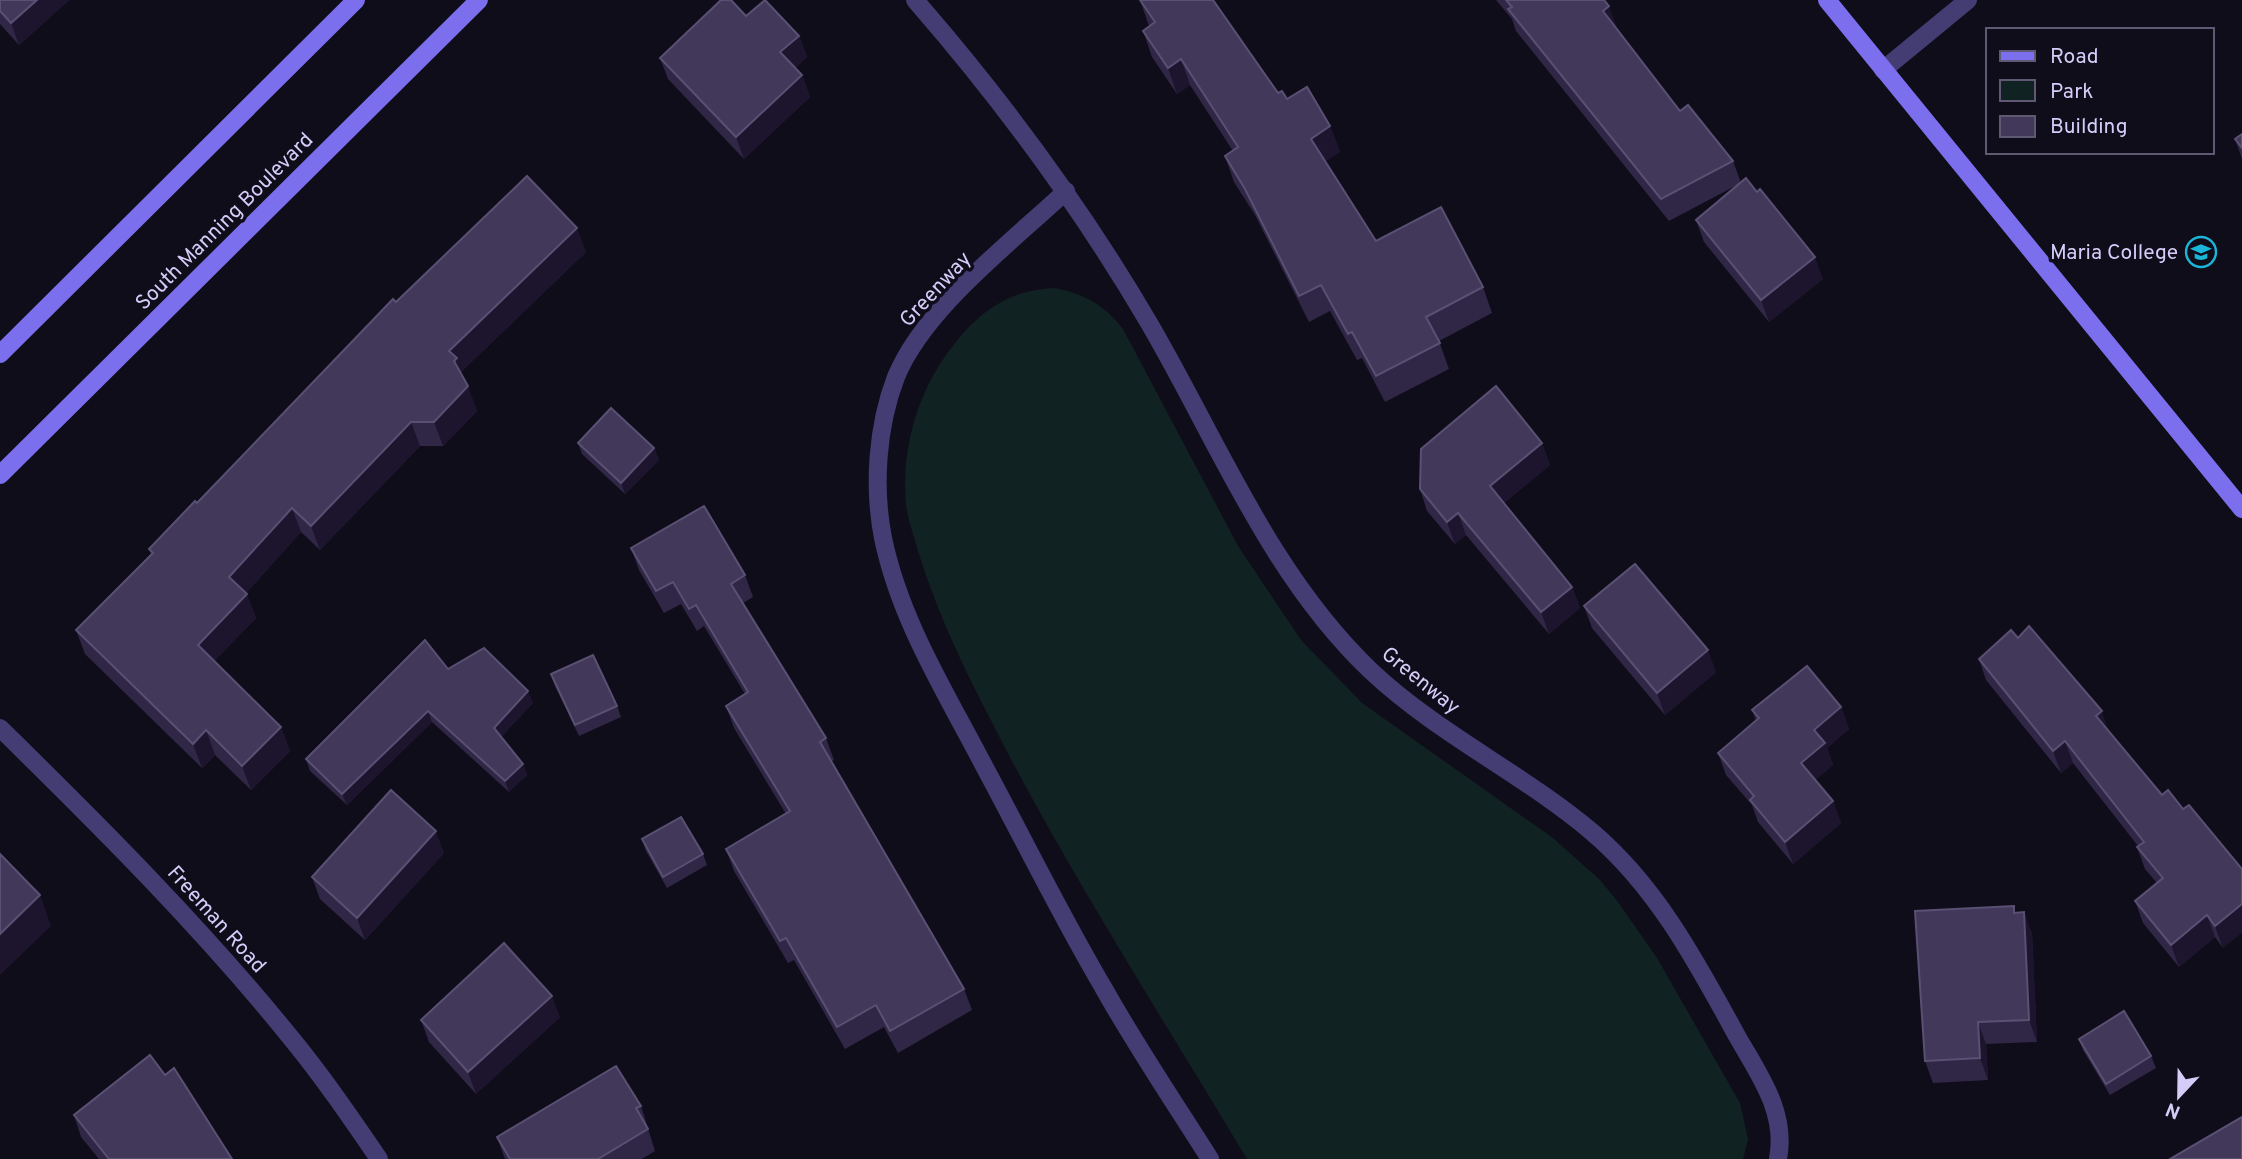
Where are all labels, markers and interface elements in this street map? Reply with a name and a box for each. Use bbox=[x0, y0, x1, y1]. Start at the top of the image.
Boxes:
legend bbox=[1986, 28, 2214, 154]
text: Road bbox=[2050, 44, 2099, 71]
text: Park bbox=[2050, 79, 2093, 106]
text: Building bbox=[2050, 114, 2128, 141]
street label: South Manning Boulevard bbox=[130, 127, 320, 317]
school or university icon: Maria College bbox=[2184, 235, 2218, 269]
place label: Maria College bbox=[2050, 240, 2178, 267]
street label: Greenway bbox=[894, 247, 978, 334]
street label: Greenway bbox=[1375, 641, 1465, 721]
street label: Freeman Road bbox=[160, 861, 271, 979]
north arrow bbox=[2144, 1061, 2214, 1131]
text: N bbox=[2163, 1096, 2184, 1124]

